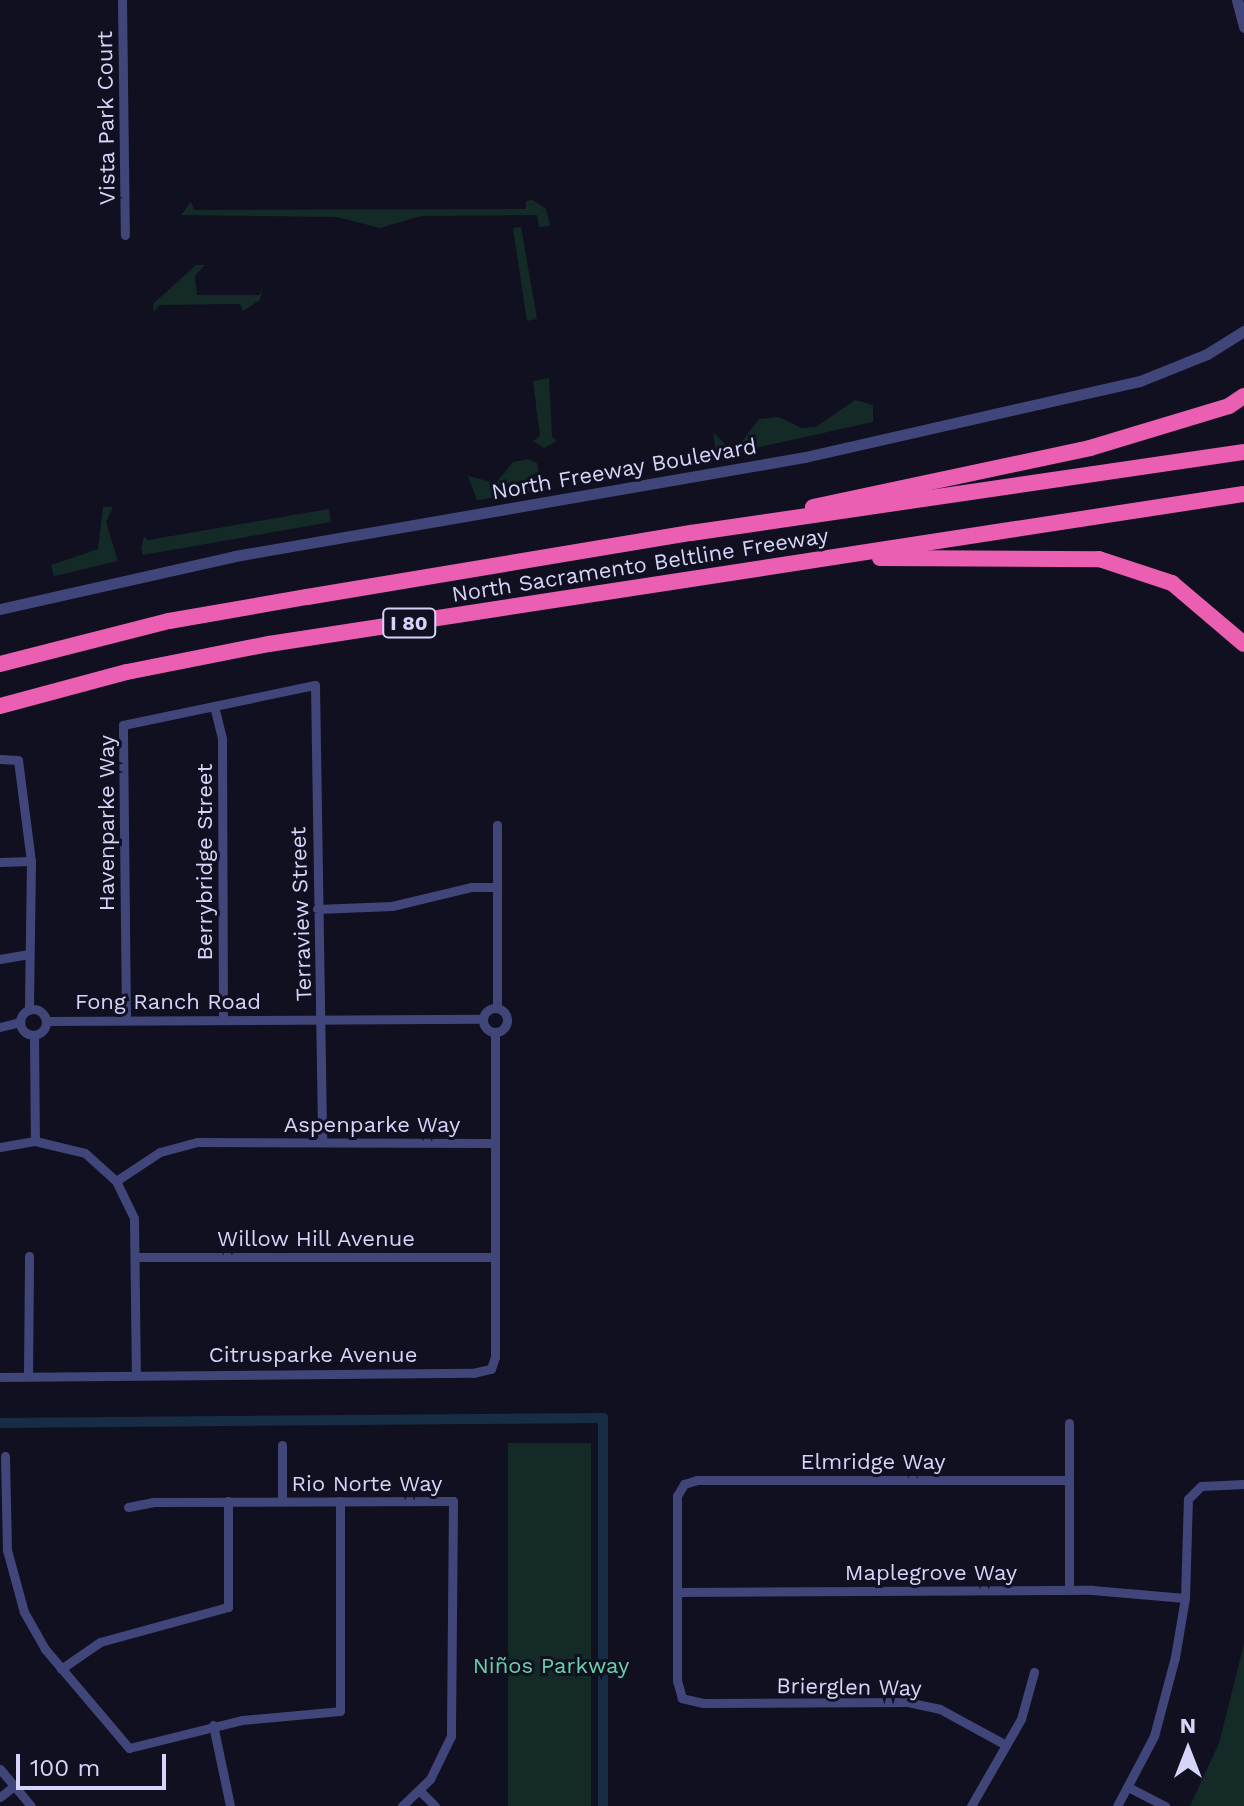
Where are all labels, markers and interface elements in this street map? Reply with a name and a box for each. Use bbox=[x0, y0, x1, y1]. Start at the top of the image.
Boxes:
street label: Vista Park Court bbox=[91, 30, 121, 206]
street label: North Freeway Boulevard bbox=[489, 433, 759, 505]
street label: North Sacramento Beltline Freeway bbox=[450, 522, 830, 608]
road number: I 80 bbox=[381, 607, 437, 639]
street label: Havenparke Way bbox=[94, 735, 120, 911]
street label: Berrybridge Street bbox=[192, 764, 218, 960]
street label: Terraview Street bbox=[285, 826, 317, 1002]
street label: Fong Ranch Road bbox=[75, 989, 261, 1015]
street label: Aspenparke Way bbox=[283, 1112, 461, 1138]
street label: Willow Hill Avenue bbox=[216, 1226, 416, 1252]
street label: Citrusparke Avenue bbox=[208, 1342, 418, 1368]
street label: Elmridge Way bbox=[800, 1449, 946, 1475]
street label: Rio Norte Way bbox=[291, 1471, 443, 1497]
street label: Maplegrove Way bbox=[845, 1560, 1017, 1586]
park label: Niños Parkway bbox=[473, 1653, 629, 1679]
street label: Brierglen Way bbox=[776, 1673, 922, 1701]
north arrow bbox=[1148, 1710, 1228, 1790]
text: N bbox=[1180, 1713, 1196, 1738]
scale bar bbox=[20, 1738, 170, 1788]
text: 100 m bbox=[30, 1754, 100, 1782]

